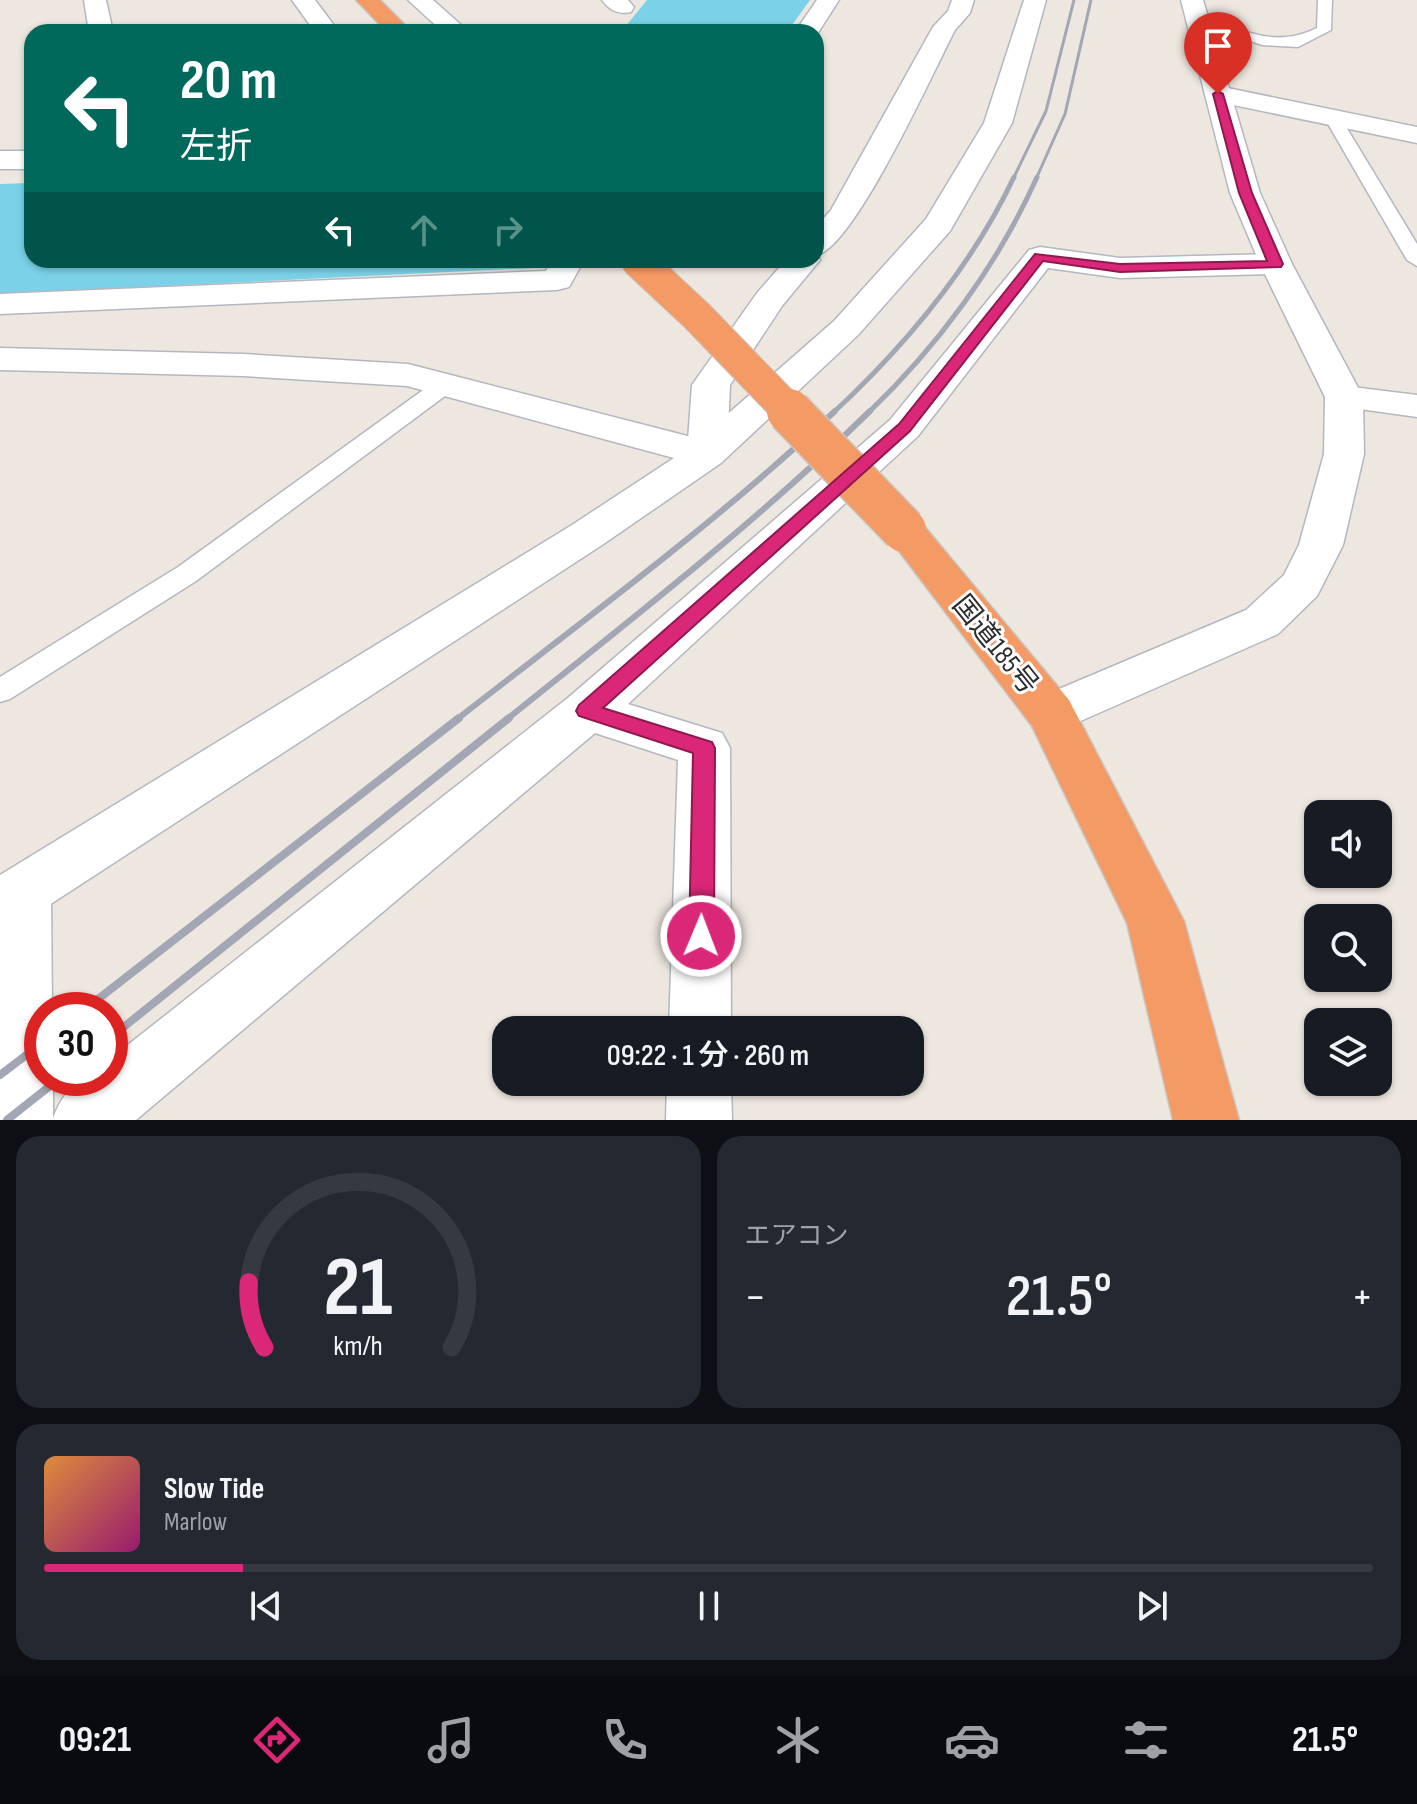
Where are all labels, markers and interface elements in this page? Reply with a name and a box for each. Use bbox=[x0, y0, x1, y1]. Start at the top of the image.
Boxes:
pin bbox=[1184, 12, 1252, 94]
icon: arrive bbox=[1196, 24, 1240, 68]
text: 20 m bbox=[180, 48, 277, 115]
icon: left bbox=[48, 56, 152, 160]
text: 左折 bbox=[180, 126, 252, 169]
icon: left bbox=[318, 208, 362, 252]
icon: ahead bbox=[402, 208, 446, 252]
icon: right bbox=[486, 208, 530, 252]
street label: 国道185号 bbox=[945, 589, 1045, 701]
map controls bbox=[1304, 800, 1392, 1096]
button: sound bbox=[1304, 800, 1392, 888]
position arrow bbox=[659, 894, 743, 978]
button: search bbox=[1304, 904, 1392, 992]
speed limit sign: 30 bbox=[24, 992, 128, 1096]
button: layers bbox=[1304, 1008, 1392, 1096]
text: 09:22 · 1 分 · 260 m bbox=[607, 1038, 809, 1074]
text: エアコン bbox=[745, 1221, 849, 1252]
text: 21 bbox=[324, 1239, 393, 1339]
text: 21.5° bbox=[1006, 1261, 1112, 1333]
text: − bbox=[745, 1271, 766, 1324]
text: + bbox=[1351, 1271, 1373, 1324]
text: km/h bbox=[334, 1329, 383, 1364]
text: Slow Tide bbox=[164, 1471, 264, 1507]
text: Marlow bbox=[164, 1507, 227, 1538]
icon: previous bbox=[244, 1584, 288, 1628]
icon: pause bbox=[687, 1584, 731, 1628]
icon: next bbox=[1130, 1584, 1174, 1628]
icon: directions bbox=[249, 1712, 305, 1768]
icon: music bbox=[423, 1712, 479, 1768]
icon: phone bbox=[597, 1712, 653, 1768]
icon: climate bbox=[770, 1712, 826, 1768]
icon: car bbox=[944, 1712, 1000, 1768]
icon: filters bbox=[1118, 1712, 1174, 1768]
text: 09:21 bbox=[59, 1719, 131, 1762]
text: 21.5° bbox=[1292, 1719, 1358, 1762]

